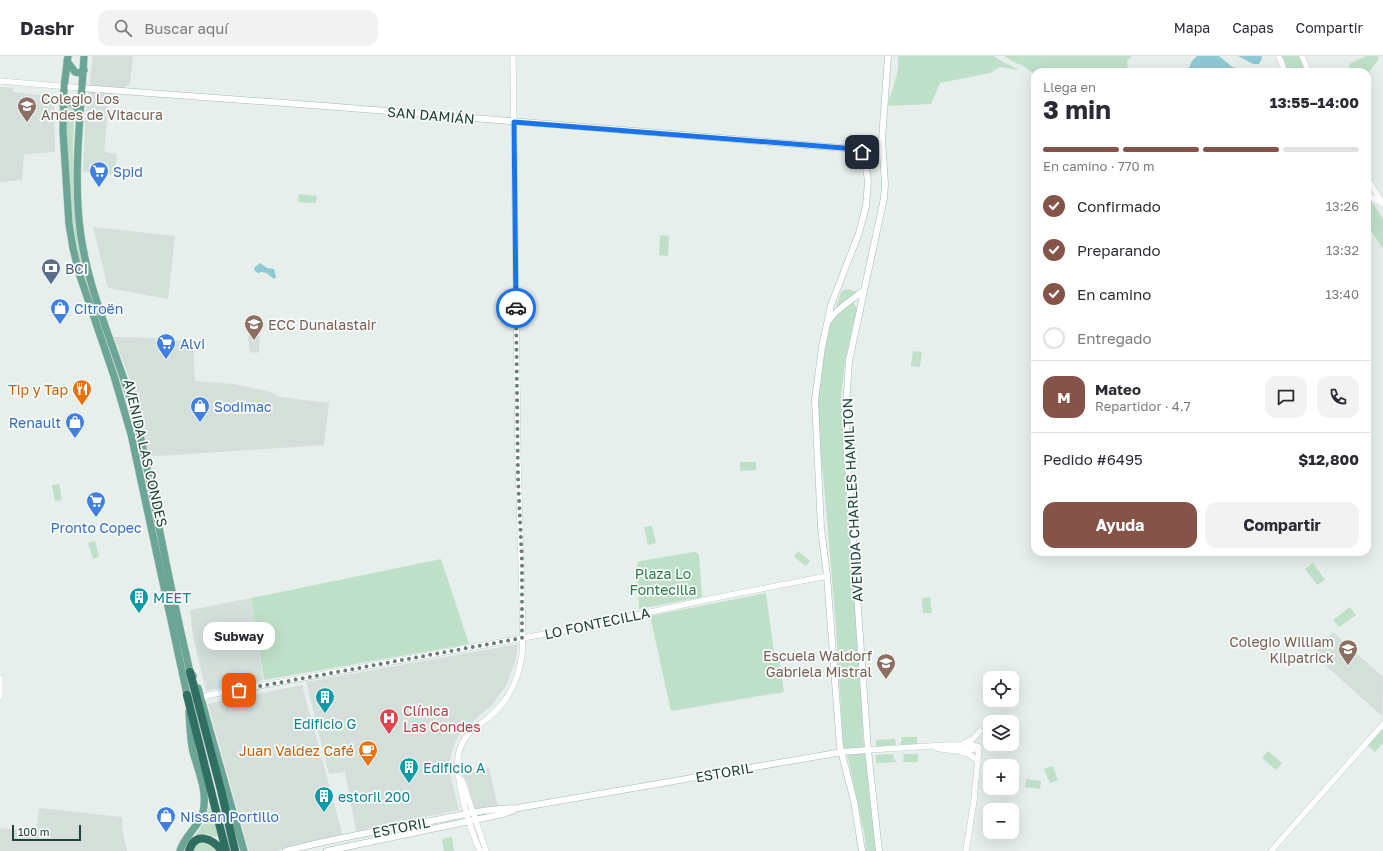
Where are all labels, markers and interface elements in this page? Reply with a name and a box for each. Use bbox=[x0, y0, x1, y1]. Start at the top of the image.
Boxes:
search box bbox=[98, 10, 378, 46]
text: Dashr bbox=[20, 16, 74, 39]
icon: search bbox=[112, 17, 134, 39]
text: Buscar aquí bbox=[144, 19, 228, 37]
text: Mapa bbox=[1174, 19, 1210, 36]
text: Capas bbox=[1232, 19, 1274, 36]
text: Compartir bbox=[1296, 19, 1363, 36]
text: Llega en bbox=[1043, 79, 1096, 95]
place label: Colegio Los Andes de Vitacura bbox=[41, 90, 163, 123]
text: 13:55–14:00 bbox=[1270, 93, 1359, 111]
text: 3 min bbox=[1043, 94, 1111, 125]
school or university icon: Colegio Los Andes de Vitacura bbox=[16, 95, 38, 123]
street label: SAN DAMIÁN bbox=[387, 103, 475, 127]
pin bbox=[845, 135, 879, 169]
icon: home bbox=[851, 141, 873, 163]
text: En camino · 770 m bbox=[1043, 158, 1154, 174]
supermarket icon: Spid bbox=[88, 160, 110, 188]
place label: Spid bbox=[113, 163, 143, 180]
icon: check bbox=[1043, 195, 1065, 217]
text: Confirmado bbox=[1077, 197, 1161, 215]
text: 13:26 bbox=[1326, 198, 1359, 214]
icon: check bbox=[1043, 239, 1065, 261]
text: Preparando bbox=[1077, 241, 1161, 259]
text: 13:32 bbox=[1326, 242, 1359, 258]
bank icon: BCI bbox=[40, 257, 62, 285]
place label: BCI bbox=[65, 260, 88, 277]
icon: check bbox=[1043, 283, 1065, 305]
text: En camino bbox=[1077, 285, 1151, 303]
text: 13:40 bbox=[1325, 286, 1359, 302]
courier bbox=[496, 288, 536, 328]
shop icon: Citroën bbox=[49, 297, 71, 325]
icon: car bbox=[505, 297, 527, 319]
place label: Citroën bbox=[74, 300, 123, 317]
school or university icon: ECC Dunalastair bbox=[243, 313, 265, 341]
place label: ECC Dunalastair bbox=[268, 316, 377, 333]
text: Entregado bbox=[1077, 329, 1152, 347]
supermarket icon: Alvi bbox=[155, 332, 177, 360]
place label: Alvi bbox=[180, 335, 205, 352]
button: chat bbox=[1265, 376, 1307, 418]
button: phone bbox=[1317, 376, 1359, 418]
street label: AVENIDA LAS CONDES bbox=[121, 377, 171, 529]
restaurant icon: Tip y Tap bbox=[71, 378, 93, 406]
text: Mateo bbox=[1095, 380, 1141, 398]
place label: Tip y Tap bbox=[8, 381, 68, 398]
text: M bbox=[1057, 388, 1071, 406]
shop icon: Sodimac bbox=[189, 395, 211, 423]
place label: Sodimac bbox=[214, 398, 272, 415]
street label: AVENIDA CHARLES HAMILTON bbox=[838, 398, 866, 602]
text: Repartidor · 4.7 bbox=[1095, 398, 1191, 414]
shop icon: Renault bbox=[64, 411, 86, 439]
place label: Renault bbox=[9, 414, 61, 431]
text: Pedido #6495 bbox=[1043, 450, 1143, 468]
text: $12,800 bbox=[1298, 450, 1359, 468]
supermarket icon: Pronto Copec bbox=[85, 490, 107, 518]
button: Ayuda bbox=[1043, 502, 1197, 548]
button: Compartir bbox=[1205, 502, 1359, 548]
place label: Pronto Copec bbox=[50, 519, 142, 536]
park label: Plaza Lo Fontecilla bbox=[629, 565, 697, 598]
building icon: MEET bbox=[128, 586, 150, 614]
place label: MEET bbox=[153, 589, 191, 606]
street label: LO FONTECILLA bbox=[543, 603, 652, 642]
callout: Subway bbox=[203, 622, 275, 650]
text: Subway bbox=[214, 628, 264, 644]
place label: Colegio William Kilpatrick bbox=[1229, 633, 1334, 666]
school or university icon: Colegio William Kilpatrick bbox=[1337, 638, 1359, 666]
place label: Escuela Waldorf Gabriela Mistral bbox=[763, 647, 872, 680]
school or university icon: Escuela Waldorf Gabriela Mistral bbox=[875, 652, 897, 680]
map controls bbox=[983, 671, 1019, 839]
button: locate bbox=[983, 671, 1019, 707]
pin bbox=[222, 673, 256, 707]
icon: bag bbox=[228, 679, 250, 701]
building icon: Edificio G bbox=[314, 686, 336, 714]
place label: Clínica Las Condes bbox=[403, 702, 481, 735]
hospital icon: Clínica Las Condes bbox=[378, 707, 400, 735]
place label: Edificio G bbox=[294, 715, 357, 732]
button: layers bbox=[983, 715, 1019, 751]
cafe icon: Juan Valdez Café bbox=[357, 739, 379, 767]
place label: Juan Valdez Café bbox=[239, 742, 354, 759]
building icon: Edificio A bbox=[398, 756, 420, 784]
place label: Edificio A bbox=[423, 759, 486, 776]
street label: ESTORIL bbox=[694, 759, 754, 785]
button: + bbox=[983, 759, 1019, 795]
building icon: estoril 200 bbox=[313, 785, 335, 813]
place label: estoril 200 bbox=[338, 788, 410, 805]
button: − bbox=[983, 803, 1019, 839]
shop icon: Nissan Portillo bbox=[155, 805, 177, 833]
place label: Nissan Portillo bbox=[180, 808, 279, 825]
street label: ESTORIL bbox=[371, 813, 431, 841]
scale bar bbox=[12, 823, 81, 842]
text: 100 m bbox=[18, 825, 49, 838]

